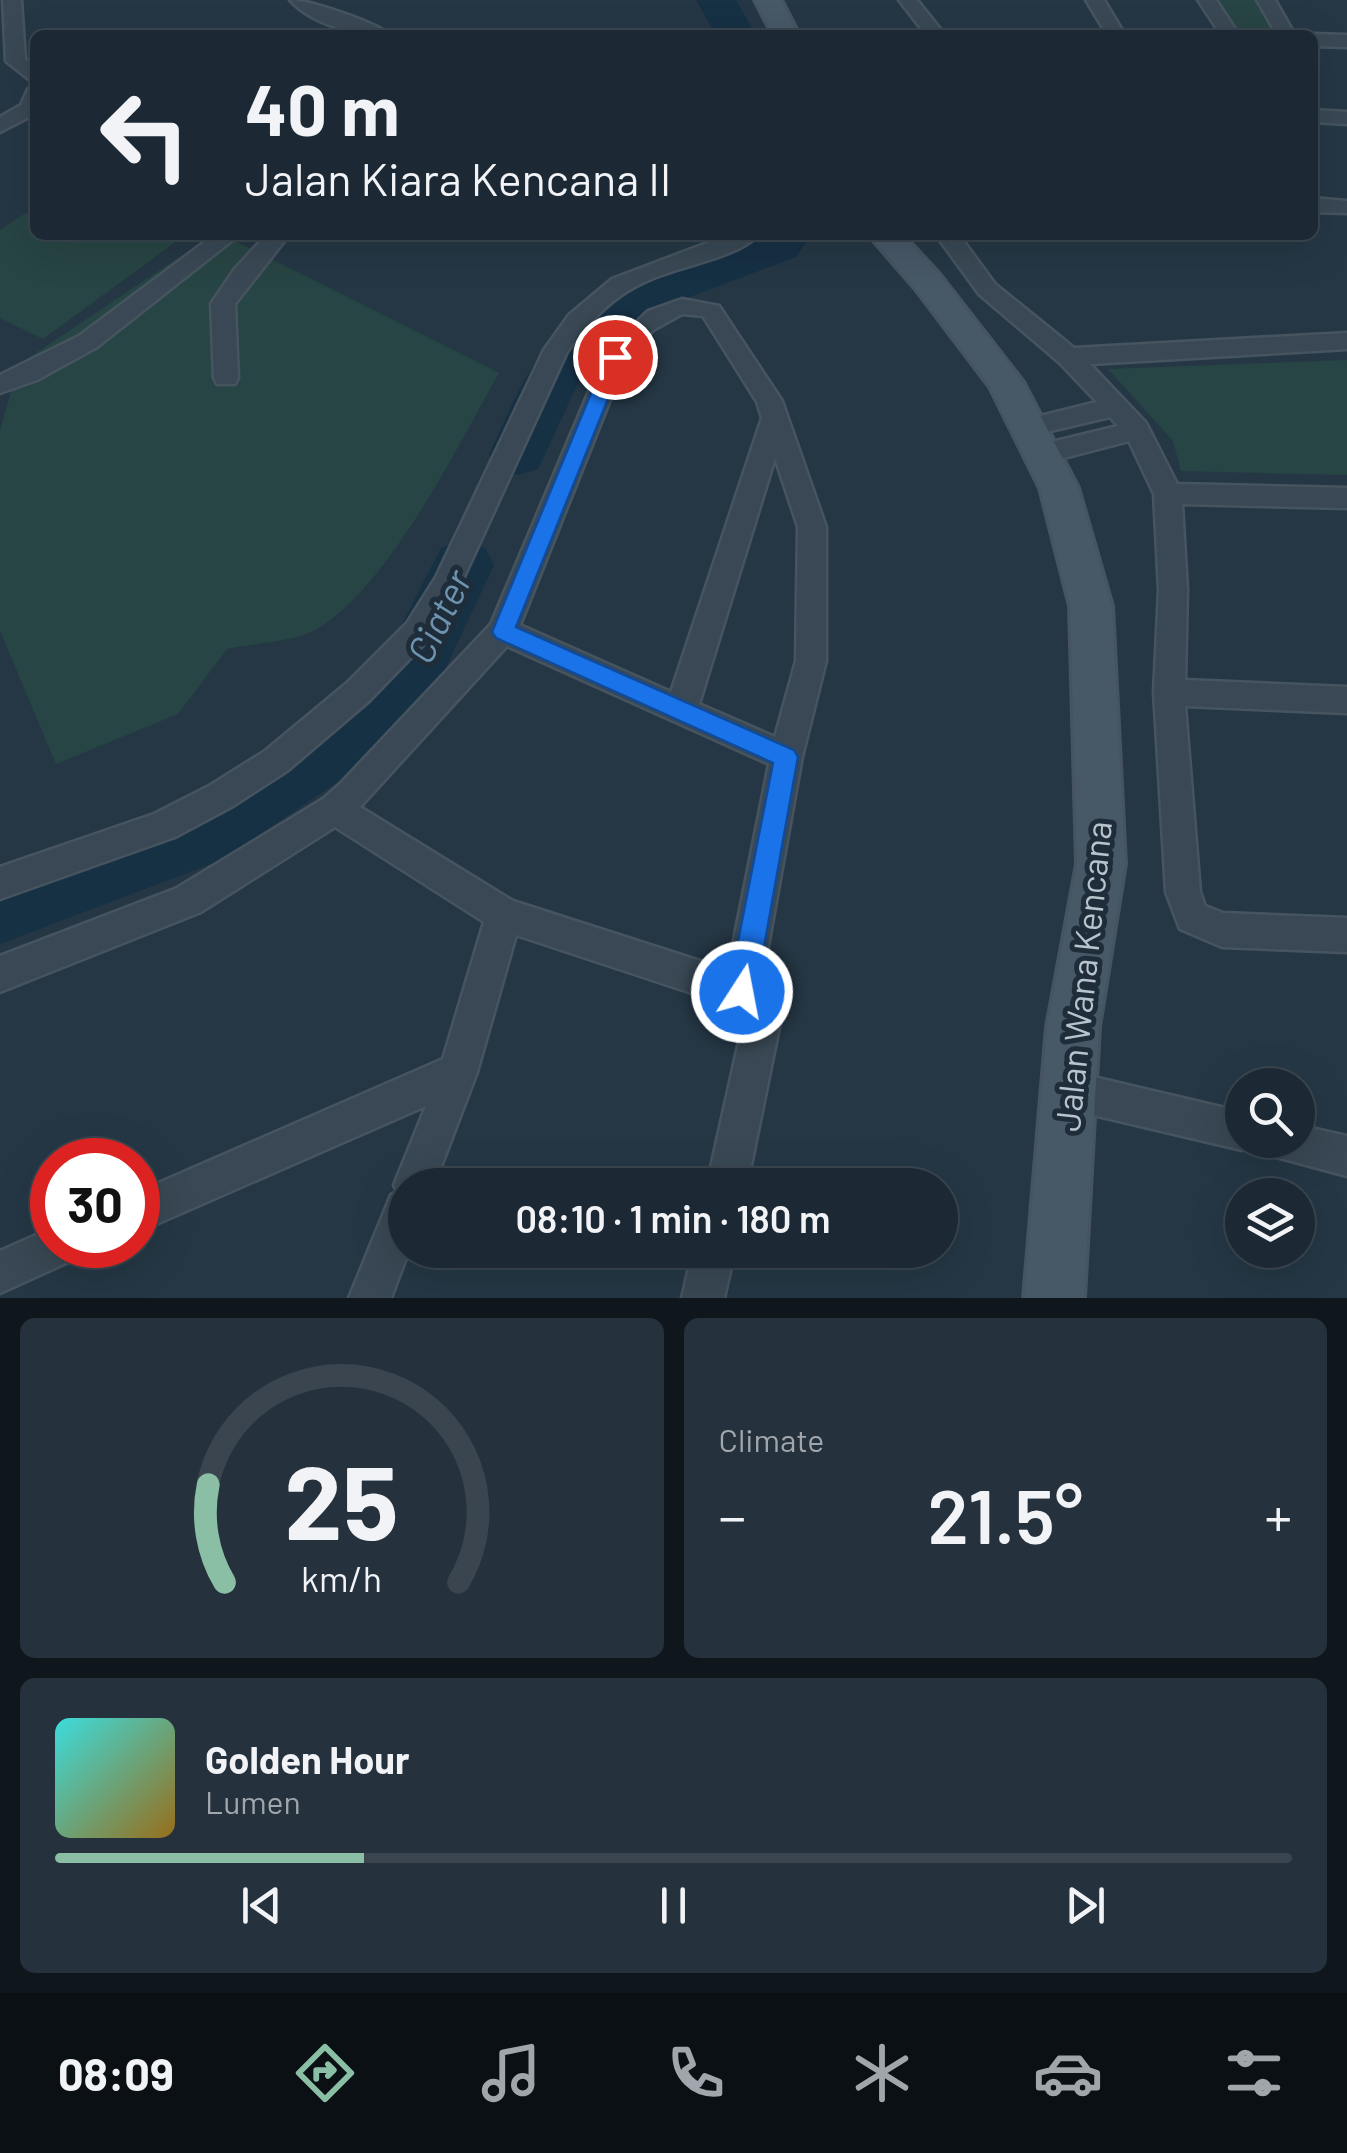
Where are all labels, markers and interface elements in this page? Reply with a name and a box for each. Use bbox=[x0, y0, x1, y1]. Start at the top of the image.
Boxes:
text: 40 m bbox=[245, 66, 400, 150]
icon: left bbox=[80, 70, 210, 200]
text: Jalan Kiara Kencana II bbox=[245, 151, 672, 205]
pin bbox=[573, 315, 658, 400]
icon: arrive bbox=[588, 330, 643, 385]
water label: Ciater bbox=[396, 561, 481, 670]
street label: Jalan Wana Kencana bbox=[1045, 819, 1119, 1133]
position arrow bbox=[690, 940, 794, 1044]
map controls bbox=[1225, 1068, 1315, 1268]
button: search bbox=[1225, 1068, 1315, 1158]
speed limit sign: 30 bbox=[30, 1138, 160, 1268]
button: layers bbox=[1225, 1178, 1315, 1268]
text: 08:10 · 1 min · 180 m bbox=[515, 1195, 831, 1241]
text: Climate bbox=[719, 1420, 824, 1458]
text: 25 bbox=[285, 1436, 399, 1561]
text: 21.5° bbox=[927, 1469, 1083, 1559]
text: − bbox=[719, 1482, 746, 1548]
text: + bbox=[1264, 1482, 1292, 1548]
text: km/h bbox=[301, 1556, 382, 1599]
text: Golden Hour bbox=[205, 1736, 410, 1782]
text: Lumen bbox=[205, 1782, 301, 1820]
icon: previous bbox=[234, 1878, 289, 1933]
icon: pause bbox=[646, 1878, 701, 1933]
icon: next bbox=[1058, 1878, 1113, 1933]
icon: directions bbox=[290, 2038, 360, 2108]
icon: music bbox=[476, 2038, 546, 2108]
icon: phone bbox=[661, 2038, 731, 2108]
icon: climate bbox=[847, 2038, 917, 2108]
icon: car bbox=[1033, 2038, 1103, 2108]
icon: filters bbox=[1219, 2038, 1289, 2108]
text: 08:09 bbox=[58, 2046, 174, 2100]

